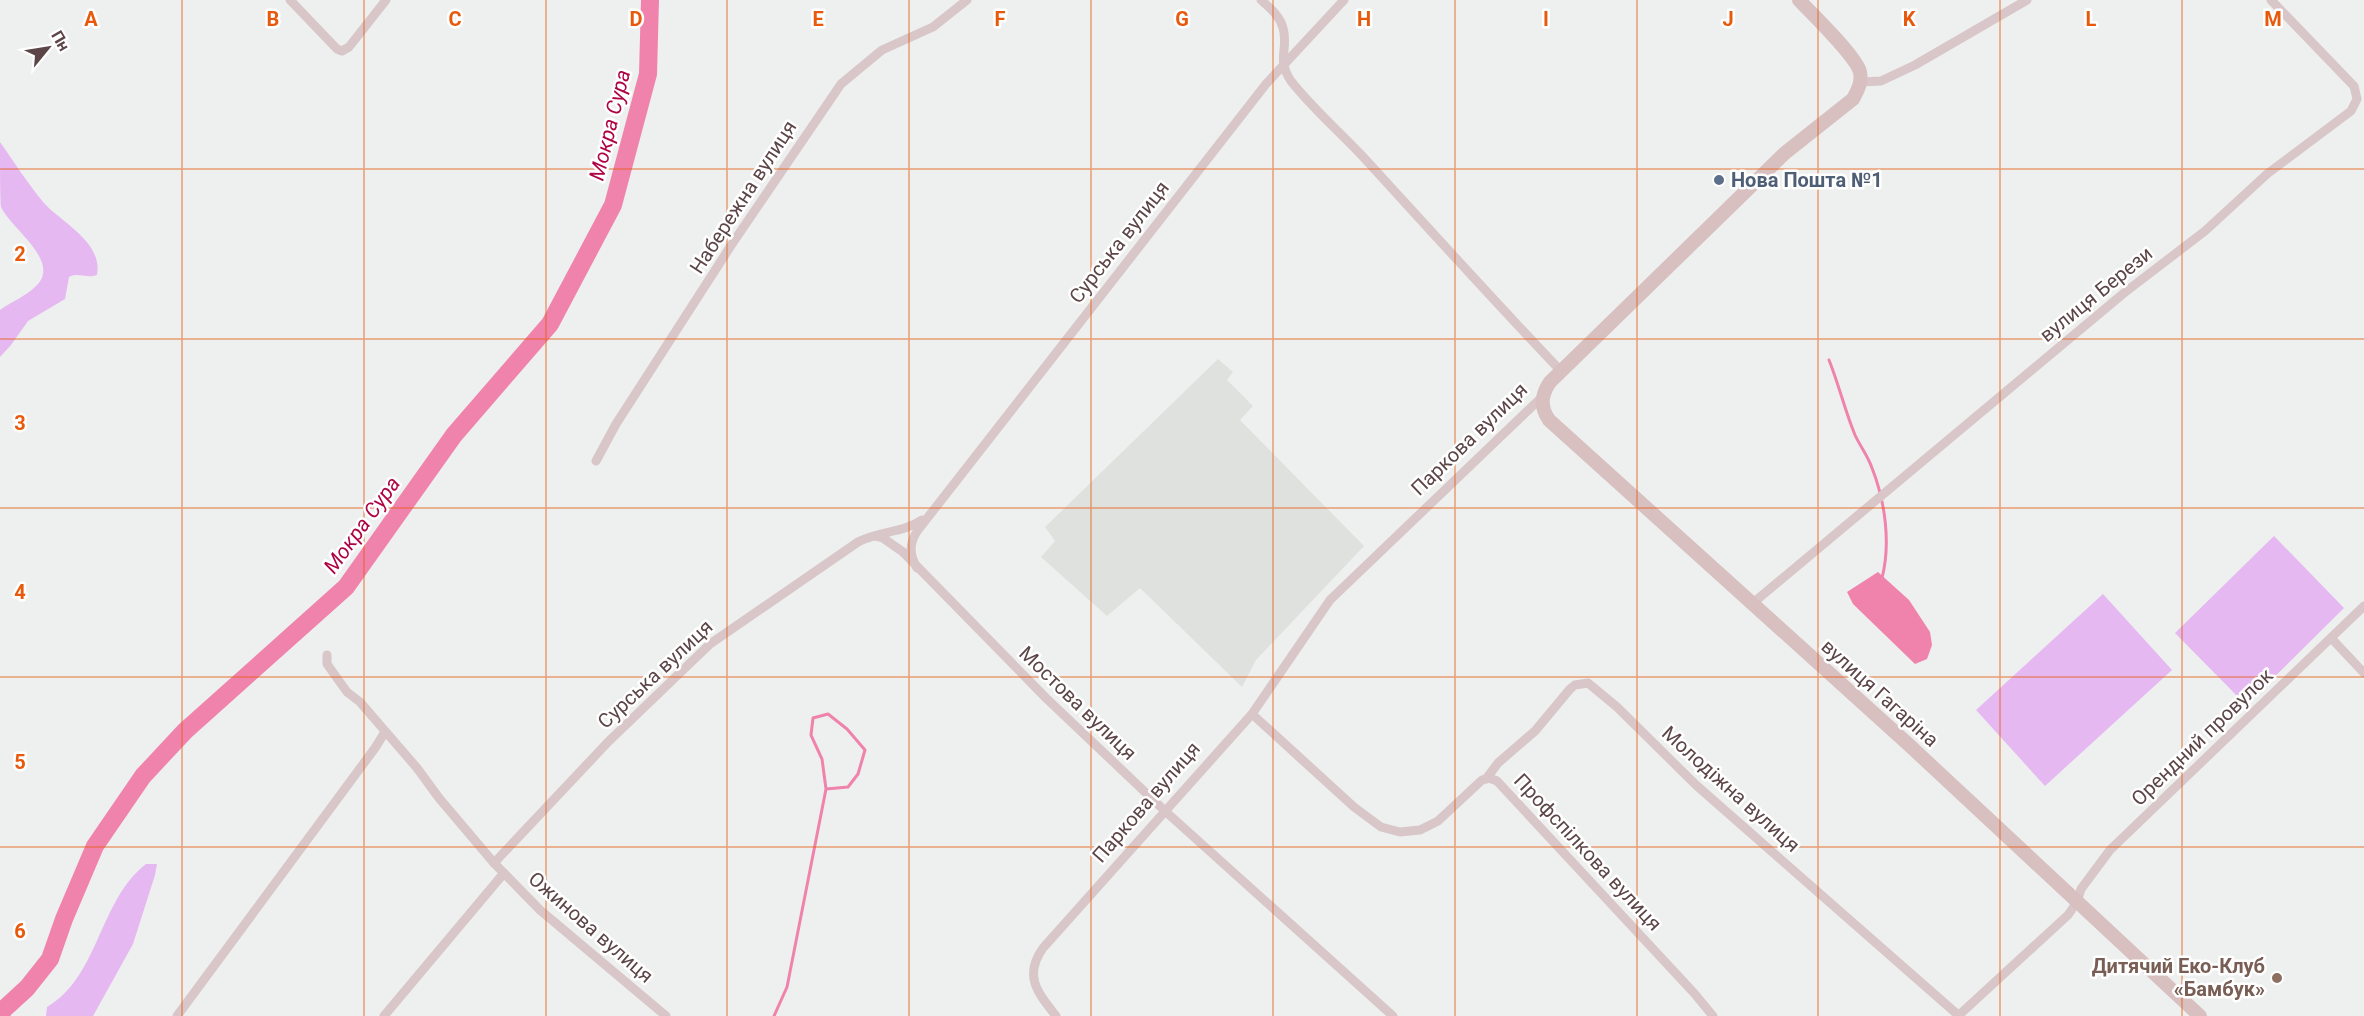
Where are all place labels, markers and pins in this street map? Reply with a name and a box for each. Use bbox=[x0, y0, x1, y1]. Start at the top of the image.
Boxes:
place label: Нова Пошта №1 bbox=[1731, 168, 1883, 192]
marker: Нова Пошта №1 bbox=[1712, 173, 1726, 187]
place label: Дитячий Еко-Клуб «Бамбук» bbox=[2092, 954, 2265, 1001]
marker: Дитячий Еко-Клуб «Бамбук» bbox=[2270, 971, 2284, 985]

